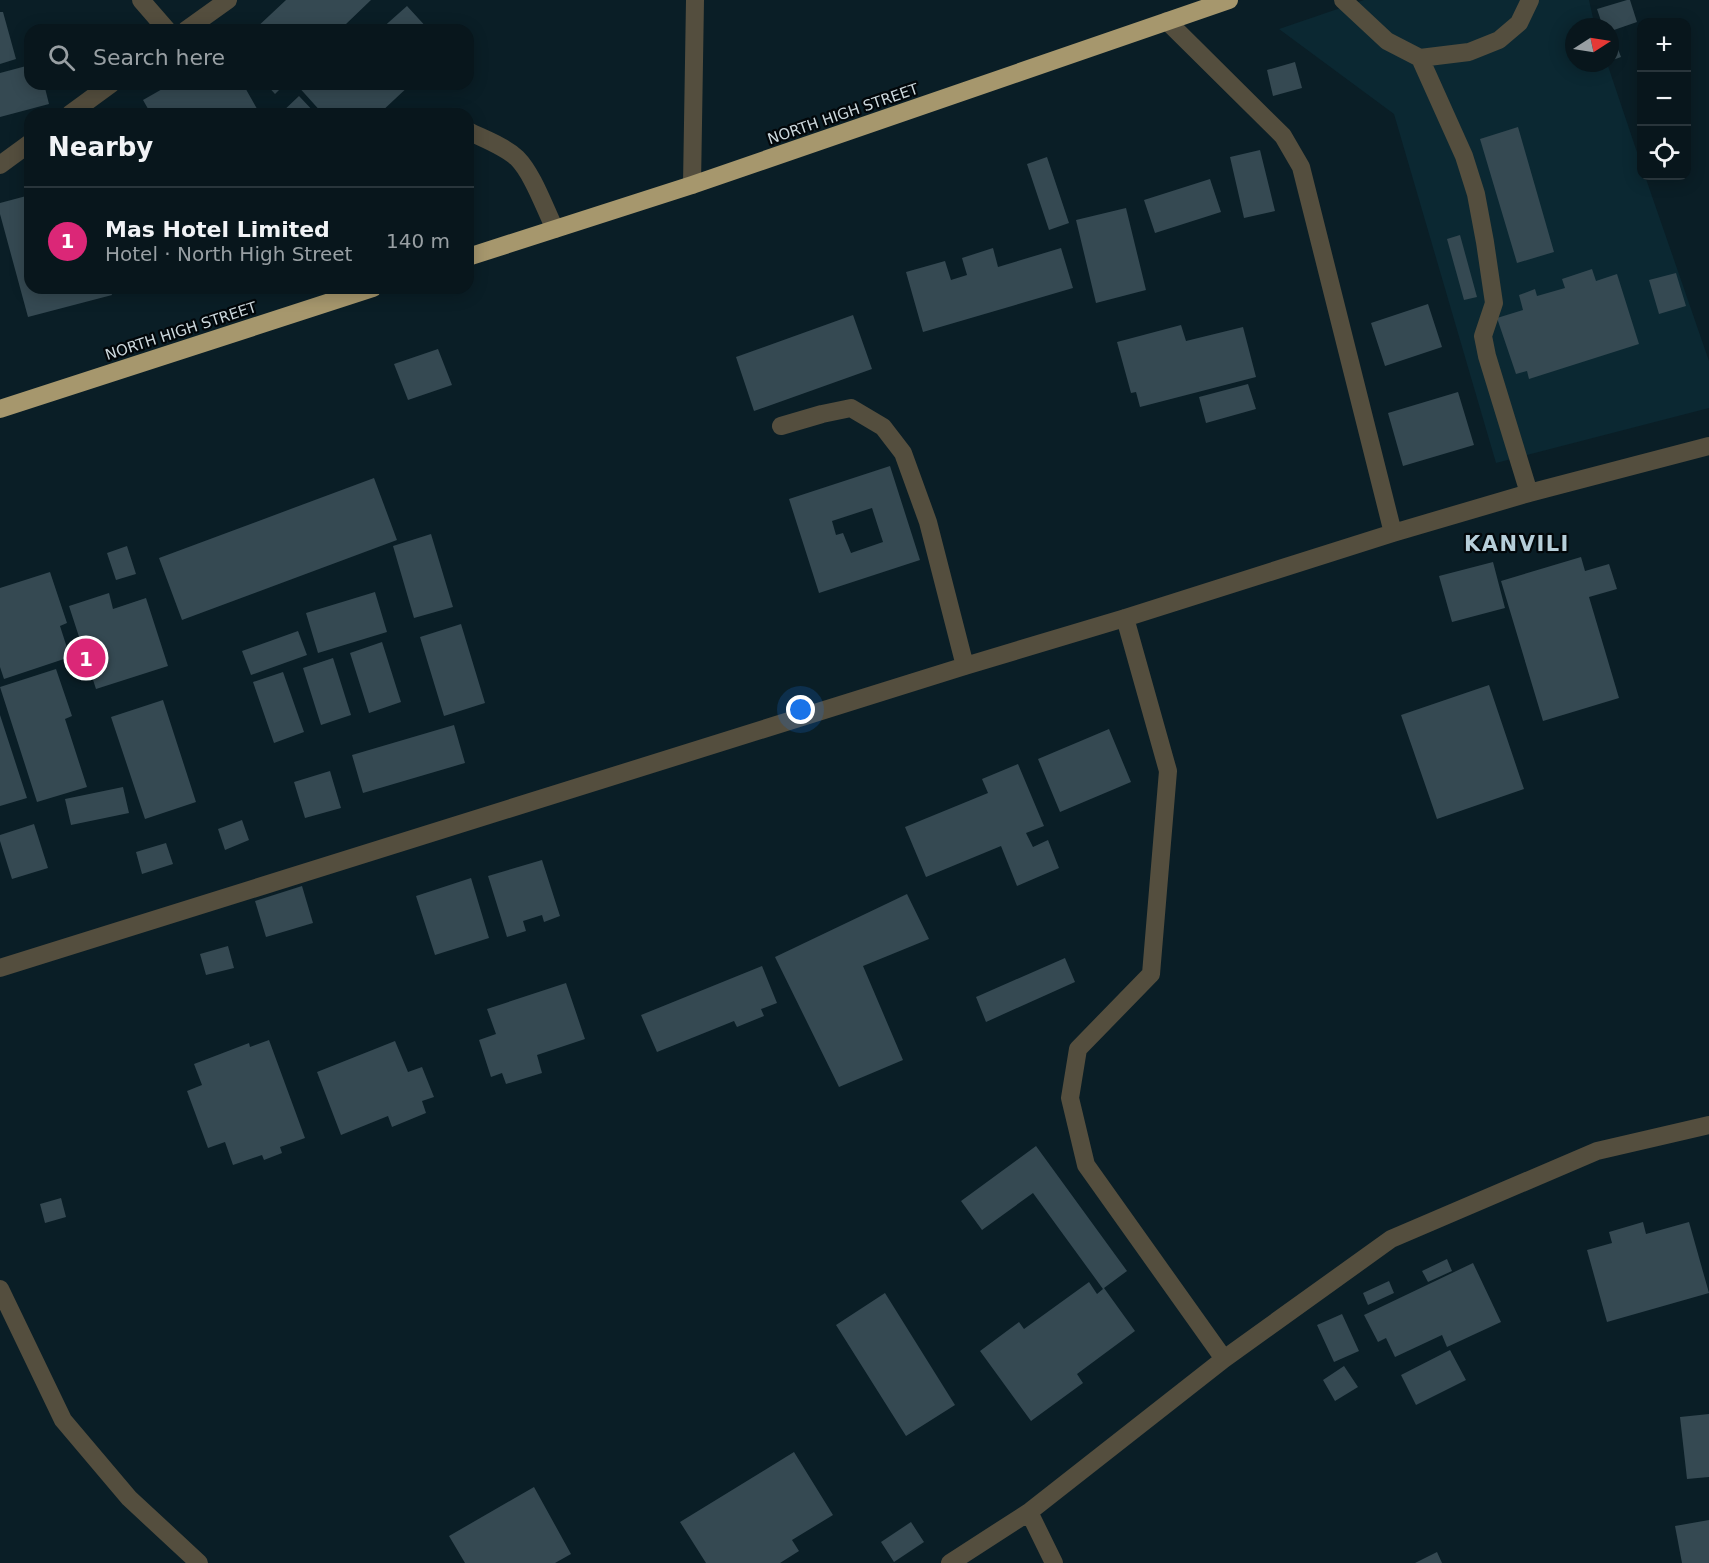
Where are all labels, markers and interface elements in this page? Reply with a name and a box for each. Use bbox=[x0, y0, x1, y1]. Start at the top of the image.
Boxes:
north arrow bbox=[1565, 18, 1619, 72]
map controls bbox=[1637, 18, 1691, 180]
button: + bbox=[1637, 18, 1691, 72]
search box bbox=[24, 24, 474, 90]
icon: search bbox=[45, 41, 78, 74]
text: Search here bbox=[93, 45, 225, 70]
button: − bbox=[1637, 72, 1691, 126]
street label: NORTH HIGH STREET bbox=[765, 79, 921, 148]
button: locate bbox=[1637, 126, 1691, 180]
text: Nearby bbox=[48, 132, 153, 162]
text: Mas Hotel Limited bbox=[105, 217, 330, 242]
text: 1 bbox=[61, 229, 74, 253]
text: 140 m bbox=[386, 229, 450, 253]
text: Hotel · North High Street bbox=[105, 242, 352, 266]
street label: NORTH HIGH STREET bbox=[103, 298, 260, 364]
district label: KANVILI bbox=[1464, 532, 1570, 556]
pin: 1 bbox=[66, 636, 106, 680]
your location bbox=[786, 695, 815, 724]

